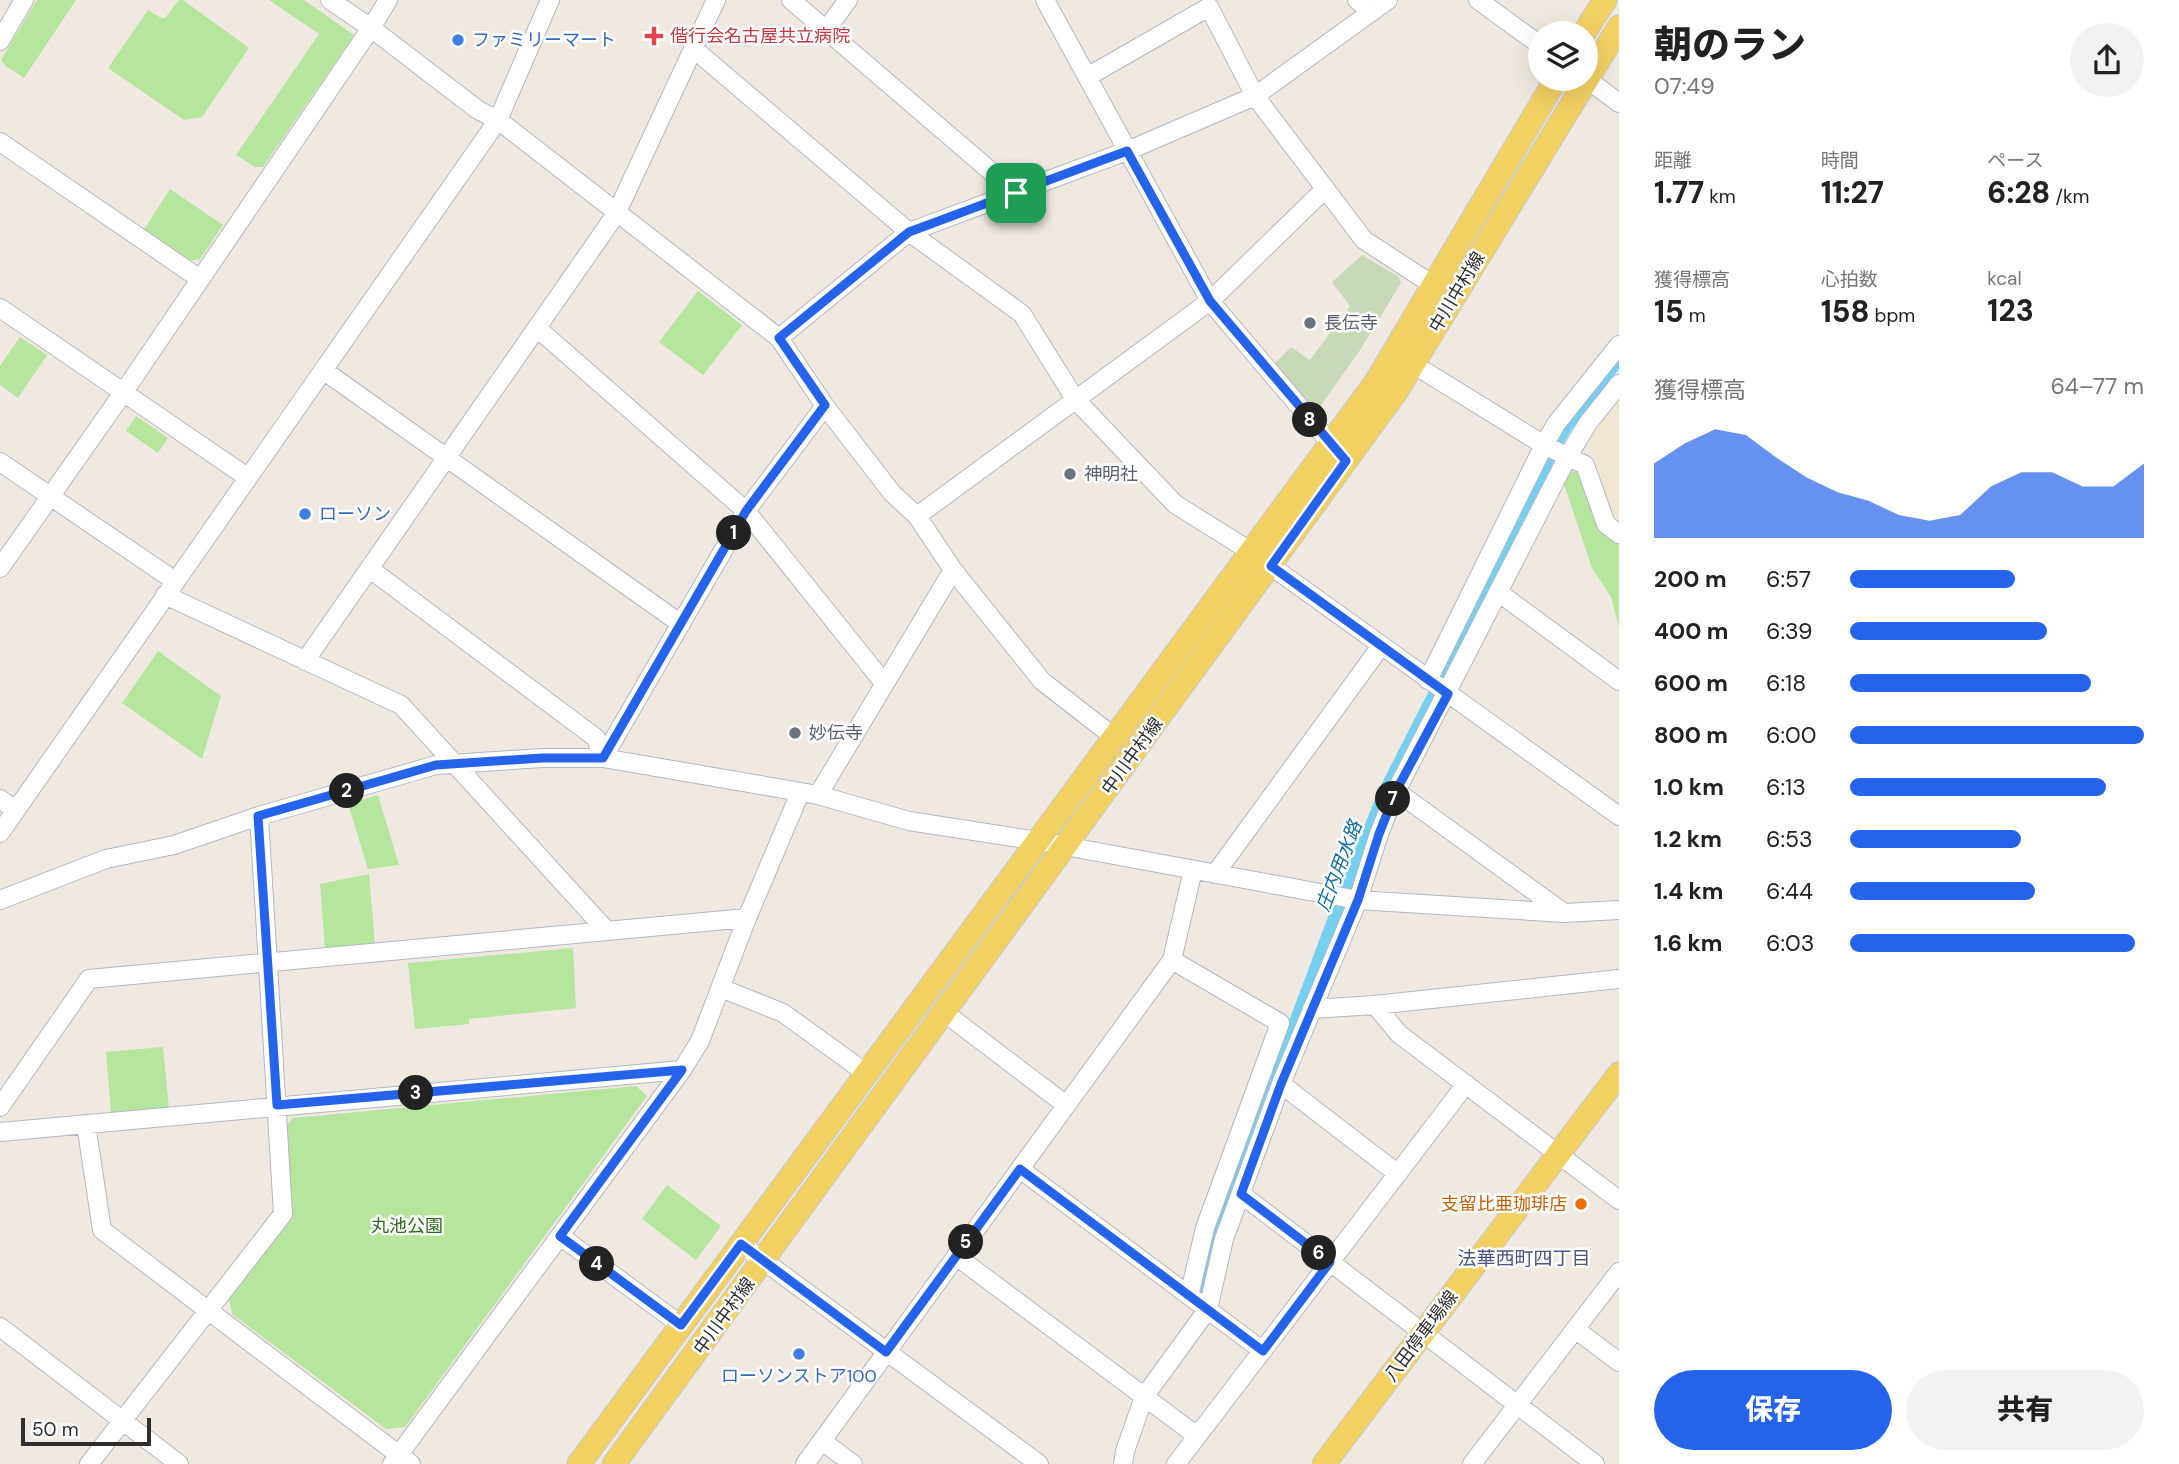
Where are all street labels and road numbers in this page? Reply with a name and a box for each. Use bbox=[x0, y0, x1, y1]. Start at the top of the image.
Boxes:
street label: 中川中村線 bbox=[1424, 247, 1490, 337]
street label: 中川中村線 bbox=[1096, 713, 1168, 799]
street label: 中川中村線 bbox=[688, 1273, 760, 1359]
street label: 八田停車場線 bbox=[1379, 1286, 1463, 1386]

